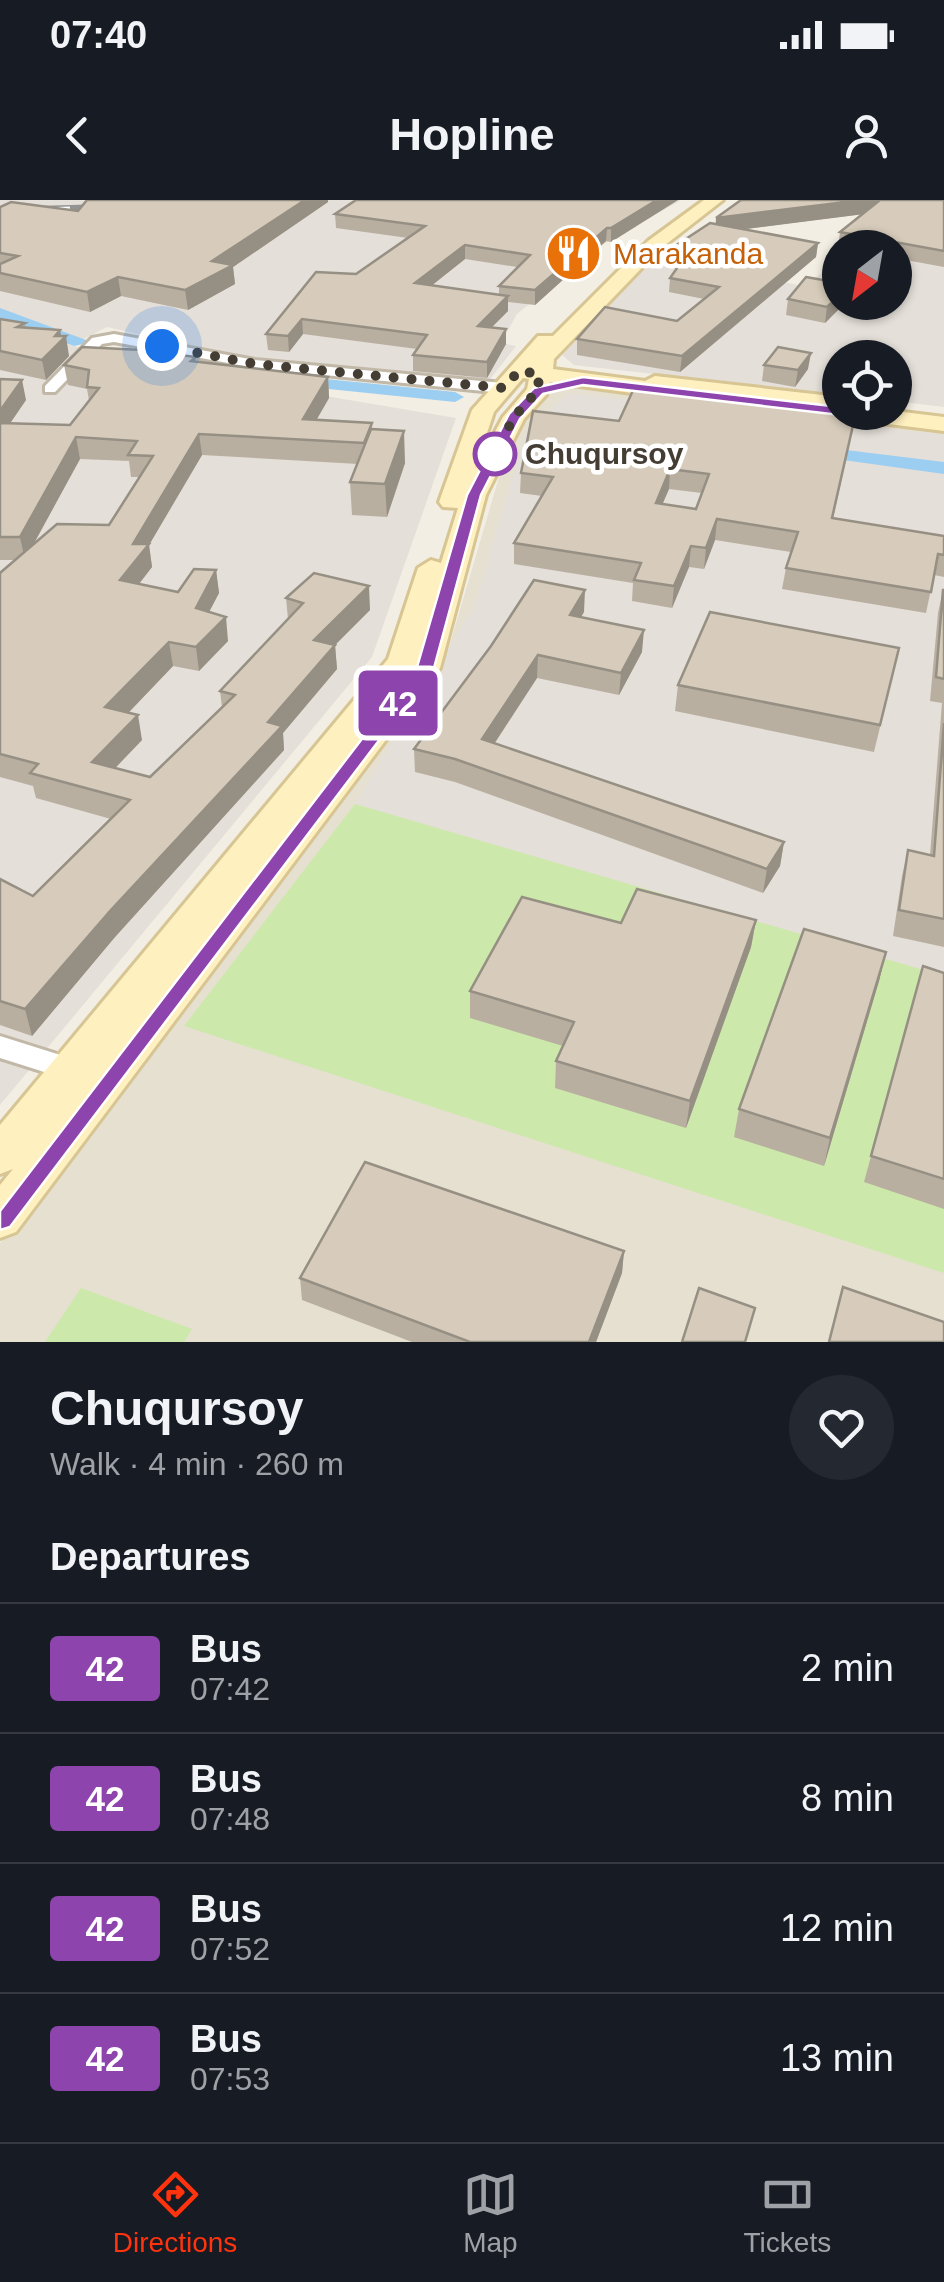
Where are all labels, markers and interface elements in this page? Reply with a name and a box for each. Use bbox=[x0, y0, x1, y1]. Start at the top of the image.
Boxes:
text: 07:40 bbox=[50, 14, 147, 56]
icon: back bbox=[50, 108, 105, 163]
icon: person bbox=[839, 108, 894, 163]
text: Hopline bbox=[390, 109, 555, 160]
restaurant icon: Marakanda bbox=[544, 224, 604, 284]
north arrow bbox=[822, 230, 912, 320]
map controls bbox=[822, 230, 912, 430]
place label: Marakanda bbox=[613, 237, 763, 270]
your location bbox=[137, 321, 187, 371]
button: locate bbox=[822, 340, 912, 430]
marker: Chuqursoy bbox=[474, 433, 516, 475]
place label: Chuqursoy bbox=[525, 437, 684, 470]
line badge: 42 bbox=[353, 670, 443, 736]
text: 42 bbox=[379, 684, 417, 723]
button: heart bbox=[789, 1375, 894, 1480]
text: Chuqursoy bbox=[50, 1382, 303, 1435]
text: Walk · 4 min · 260 m bbox=[50, 1446, 344, 1482]
text: Departures bbox=[50, 1536, 251, 1578]
text: Bus bbox=[190, 1628, 262, 1670]
text: 2 min bbox=[801, 1647, 894, 1689]
text: 42 bbox=[86, 1649, 124, 1688]
text: 07:42 bbox=[190, 1671, 270, 1707]
text: Bus bbox=[190, 1758, 262, 1800]
text: 8 min bbox=[801, 1777, 894, 1819]
text: 42 bbox=[86, 1779, 124, 1818]
text: 07:48 bbox=[190, 1801, 270, 1837]
text: Bus bbox=[190, 1888, 262, 1930]
text: 12 min bbox=[780, 1907, 894, 1949]
text: 42 bbox=[86, 1909, 124, 1948]
text: 07:52 bbox=[190, 1931, 270, 1967]
text: Bus bbox=[190, 2018, 262, 2060]
text: 13 min bbox=[780, 2037, 894, 2079]
text: 42 bbox=[86, 2039, 124, 2078]
text: 07:53 bbox=[190, 2061, 270, 2097]
tab: Directions bbox=[113, 2167, 237, 2259]
tab: Map bbox=[463, 2167, 518, 2259]
tab: Tickets bbox=[744, 2167, 831, 2259]

